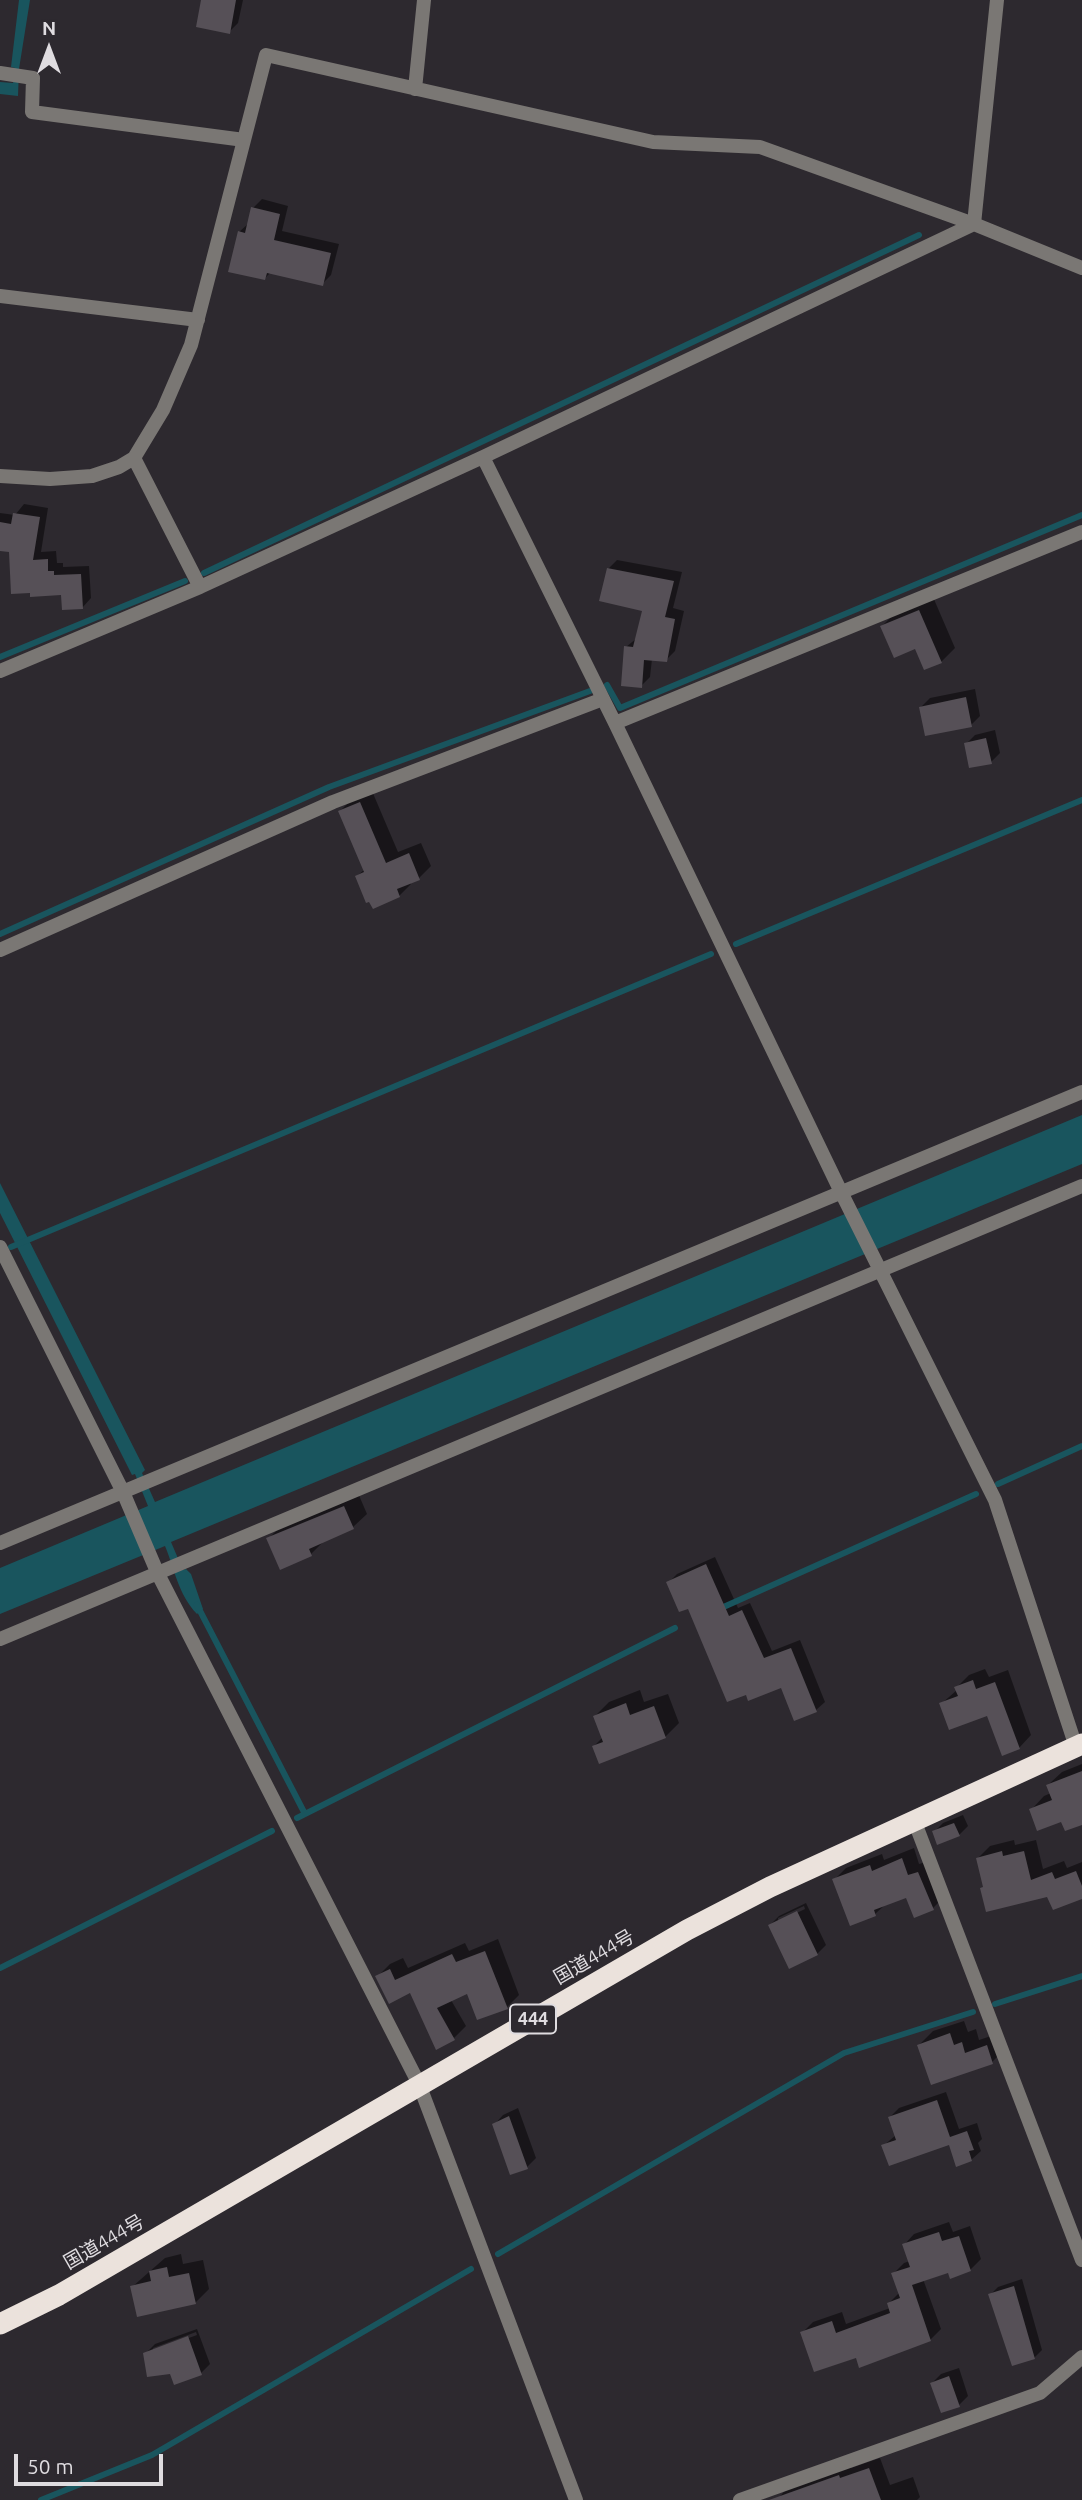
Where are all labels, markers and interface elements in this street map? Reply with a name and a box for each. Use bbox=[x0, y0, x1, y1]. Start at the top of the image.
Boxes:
north arrow bbox=[14, 14, 84, 84]
text: N bbox=[42, 17, 56, 39]
street label: 国道444号 bbox=[550, 1925, 638, 1989]
road number: 444 bbox=[510, 2005, 556, 2034]
street label: 国道444号 bbox=[60, 2210, 148, 2274]
scale bar bbox=[18, 2440, 166, 2484]
text: 50 m bbox=[27, 2454, 74, 2478]

